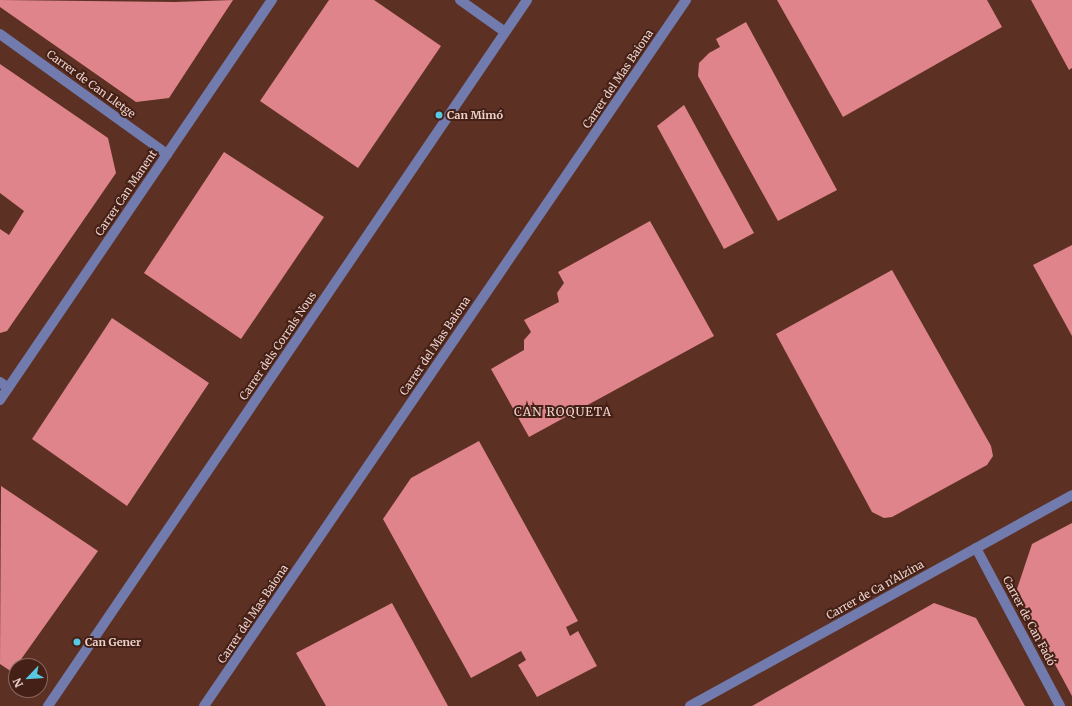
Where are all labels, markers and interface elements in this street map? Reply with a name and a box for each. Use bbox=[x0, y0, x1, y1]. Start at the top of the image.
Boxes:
street label: Carrer del Mas Baiona bbox=[580, 27, 656, 131]
street label: Carrer de Can Lletge bbox=[44, 47, 138, 121]
place label: Can Mimó bbox=[447, 108, 503, 122]
marker: Can Mimó bbox=[434, 110, 444, 120]
street label: Carrer Can Manent bbox=[92, 148, 160, 238]
street label: Carrer dels Corrals Nous bbox=[237, 289, 319, 403]
street label: Carrer del Mas Baiona bbox=[397, 294, 473, 398]
district label: CAN ROQUETA bbox=[514, 405, 612, 419]
street label: Carrer de Ca n'Alzina bbox=[824, 558, 926, 622]
street label: Carrer del Mas Baiona bbox=[215, 562, 291, 666]
street label: Carrer de Can Fadó bbox=[1000, 574, 1058, 668]
place label: Can Gener bbox=[85, 635, 141, 649]
marker: Can Gener bbox=[72, 637, 82, 647]
north arrow bbox=[8, 658, 48, 698]
text: N bbox=[10, 676, 26, 690]

